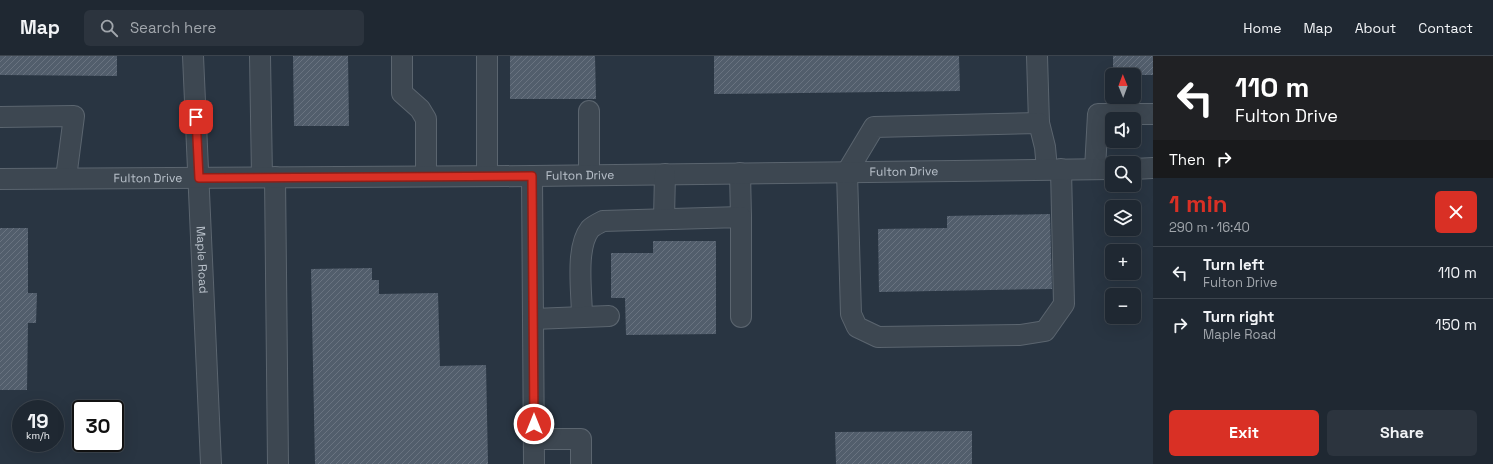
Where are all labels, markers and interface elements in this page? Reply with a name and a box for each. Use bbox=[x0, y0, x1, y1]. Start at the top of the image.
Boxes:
search box bbox=[84, 10, 364, 46]
text: Map bbox=[20, 15, 60, 40]
icon: search bbox=[98, 17, 120, 39]
text: Search here bbox=[130, 18, 216, 37]
text: Home bbox=[1243, 19, 1281, 37]
text: Map bbox=[1303, 19, 1333, 37]
text: About bbox=[1355, 19, 1396, 37]
text: Contact bbox=[1418, 19, 1473, 37]
north arrow bbox=[1105, 68, 1141, 104]
map controls bbox=[1105, 68, 1141, 324]
text: 110 m bbox=[1235, 69, 1309, 105]
icon: left bbox=[1169, 72, 1221, 124]
pin bbox=[179, 100, 213, 134]
text: Fulton Drive bbox=[1235, 104, 1338, 127]
icon: arrive bbox=[185, 106, 207, 128]
button: sound bbox=[1105, 112, 1141, 148]
icon: right bbox=[1213, 148, 1235, 170]
text: Then bbox=[1169, 150, 1205, 169]
button: search bbox=[1105, 156, 1141, 192]
street label: Fulton Drive bbox=[869, 163, 938, 180]
street label: Fulton Drive bbox=[546, 167, 614, 184]
street label: Fulton Drive bbox=[114, 170, 182, 186]
text: 1 min bbox=[1169, 188, 1228, 219]
button: close bbox=[1435, 191, 1477, 233]
button: layers bbox=[1105, 200, 1141, 236]
text: 290 m · 16:40 bbox=[1169, 219, 1250, 236]
street label: Maple Road bbox=[193, 226, 211, 294]
button: + bbox=[1105, 244, 1141, 280]
text: Turn left bbox=[1203, 255, 1265, 274]
icon: left bbox=[1169, 262, 1191, 284]
text: 110 m bbox=[1438, 263, 1477, 282]
text: Fulton Drive bbox=[1203, 274, 1277, 291]
button: − bbox=[1105, 288, 1141, 324]
text: Turn right bbox=[1203, 307, 1274, 326]
icon: right bbox=[1169, 314, 1191, 336]
text: 150 m bbox=[1435, 315, 1477, 334]
text: Maple Road bbox=[1203, 326, 1276, 343]
speed limit sign: 30 bbox=[72, 400, 124, 452]
position arrow bbox=[513, 403, 555, 445]
text: 19 bbox=[27, 408, 49, 434]
button: Exit bbox=[1169, 410, 1319, 456]
button: Share bbox=[1327, 410, 1477, 456]
text: km/h bbox=[26, 429, 50, 442]

